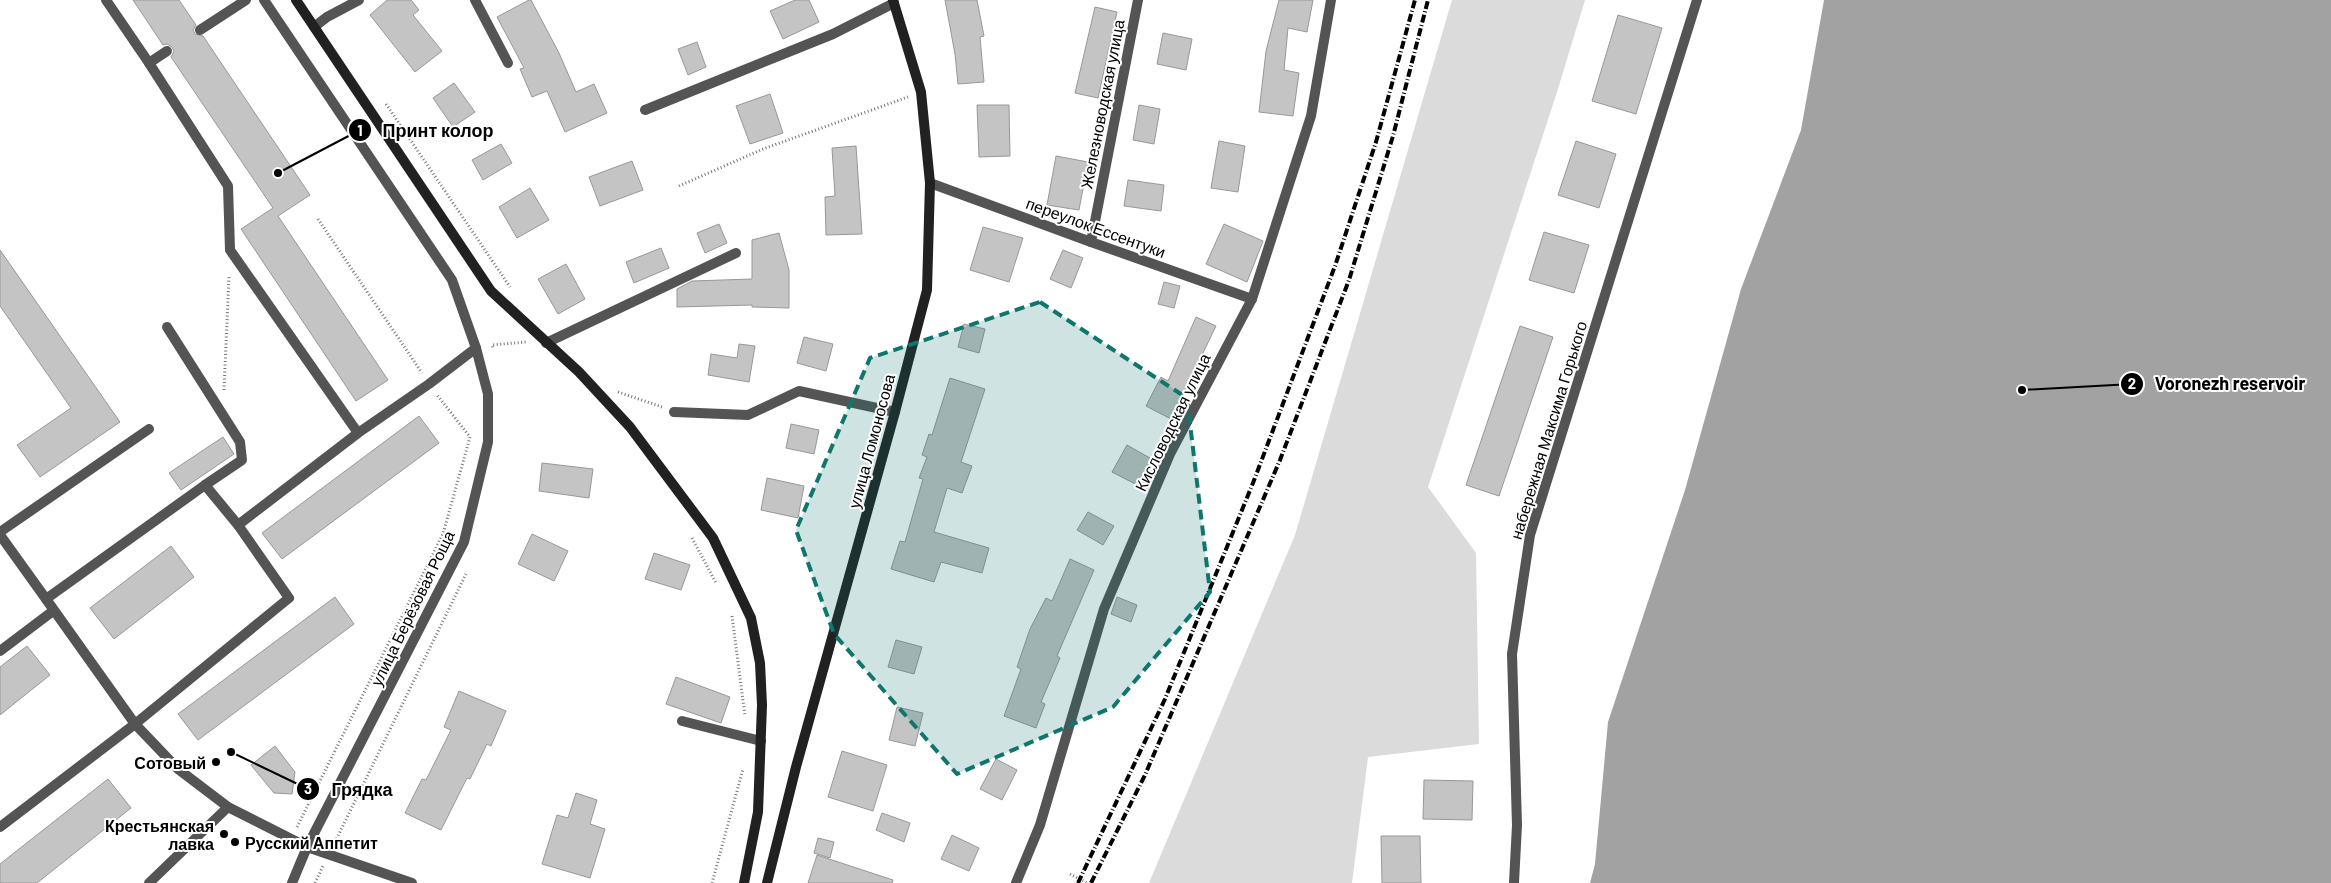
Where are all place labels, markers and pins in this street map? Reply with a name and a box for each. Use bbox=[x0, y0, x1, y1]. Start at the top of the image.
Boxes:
callout: Принт колор bbox=[348, 114, 504, 147]
callout: Voronezh reservoir bbox=[2120, 368, 2315, 401]
place label: Сотовый bbox=[134, 753, 206, 772]
marker: Сотовый bbox=[210, 756, 222, 768]
callout: Грядка bbox=[296, 773, 402, 806]
place label: Крестьянская лавка bbox=[105, 816, 214, 853]
marker: Крестьянская лавка bbox=[218, 828, 230, 840]
place label: Русский Аппетит bbox=[245, 833, 378, 852]
marker: Русский Аппетит bbox=[229, 836, 241, 848]

